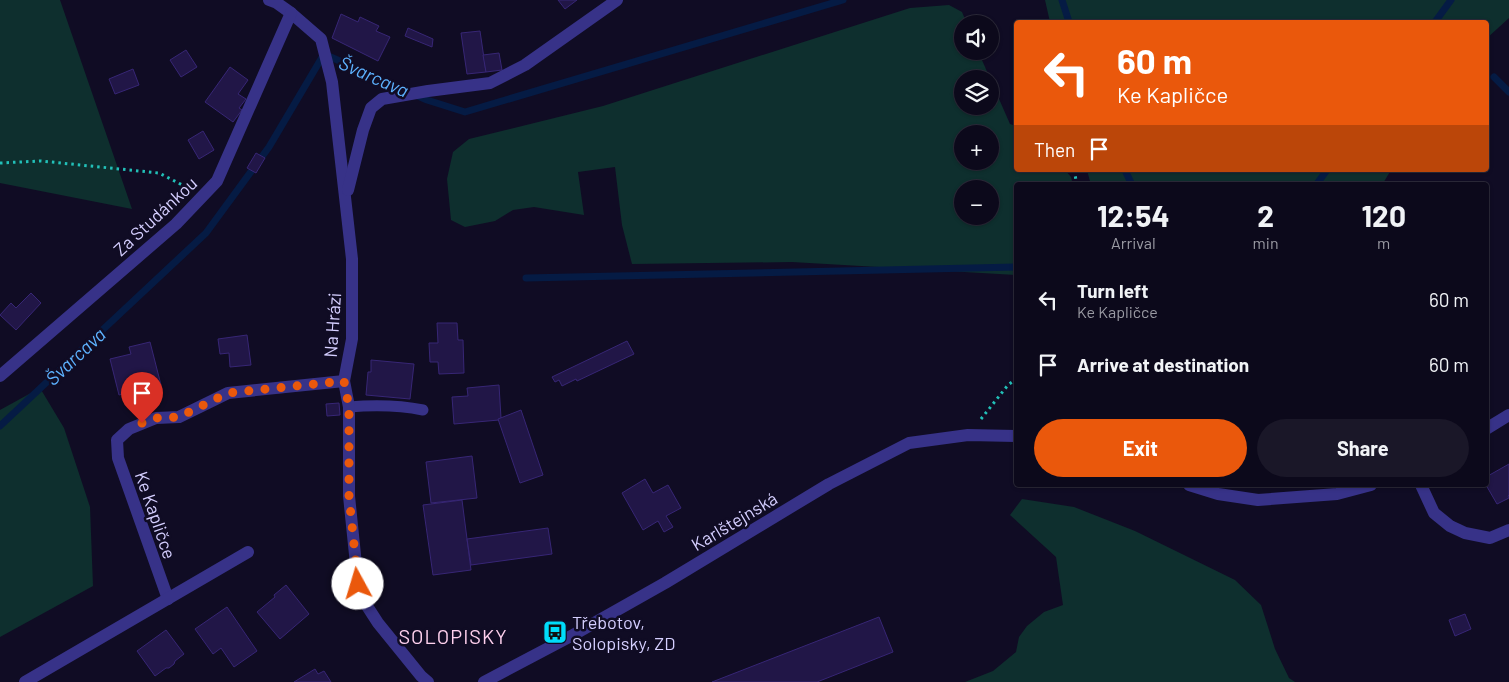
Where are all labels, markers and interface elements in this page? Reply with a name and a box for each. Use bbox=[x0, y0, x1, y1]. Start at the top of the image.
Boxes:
map controls bbox=[954, 15, 999, 225]
button: sound bbox=[954, 15, 999, 60]
text: 60 m bbox=[1117, 39, 1192, 81]
icon: left bbox=[1034, 40, 1099, 105]
water label: Švarcava bbox=[336, 50, 412, 102]
button: layers bbox=[954, 70, 999, 115]
text: Ke Kapličce bbox=[1117, 81, 1228, 107]
button: + bbox=[954, 125, 999, 170]
icon: arrive bbox=[1085, 135, 1113, 163]
text: Then bbox=[1034, 138, 1075, 161]
street label: Za Studánkou bbox=[109, 172, 201, 260]
button: − bbox=[954, 180, 999, 225]
text: 12:54 bbox=[1097, 197, 1170, 233]
text: 2 bbox=[1257, 197, 1274, 233]
text: 120 bbox=[1361, 197, 1406, 233]
text: Arrival bbox=[1111, 233, 1156, 252]
text: min bbox=[1253, 233, 1279, 252]
text: m bbox=[1377, 233, 1390, 252]
text: Turn left bbox=[1077, 279, 1148, 302]
icon: left bbox=[1034, 286, 1062, 314]
text: 60 m bbox=[1429, 288, 1469, 311]
street label: Na Hrázi bbox=[319, 292, 345, 358]
text: Ke Kapličce bbox=[1077, 302, 1158, 321]
water label: Švarcava bbox=[40, 322, 110, 390]
icon: arrive bbox=[1034, 351, 1062, 379]
text: Arrive at destination bbox=[1077, 353, 1249, 376]
text: 60 m bbox=[1429, 353, 1469, 376]
pin bbox=[121, 372, 163, 423]
icon: arrive bbox=[128, 379, 156, 407]
button: Exit bbox=[1034, 419, 1247, 477]
button: Share bbox=[1257, 419, 1469, 477]
street label: Ke Kapličce bbox=[131, 468, 181, 562]
street label: Karlštejnská bbox=[687, 487, 781, 555]
position arrow bbox=[331, 557, 383, 609]
place label: Třebotov, Solopisky, ZD bbox=[572, 611, 675, 654]
bus stop icon: Třebotov, Solopisky, ZD bbox=[542, 619, 568, 645]
district label: SOLOPISKY bbox=[398, 624, 508, 648]

